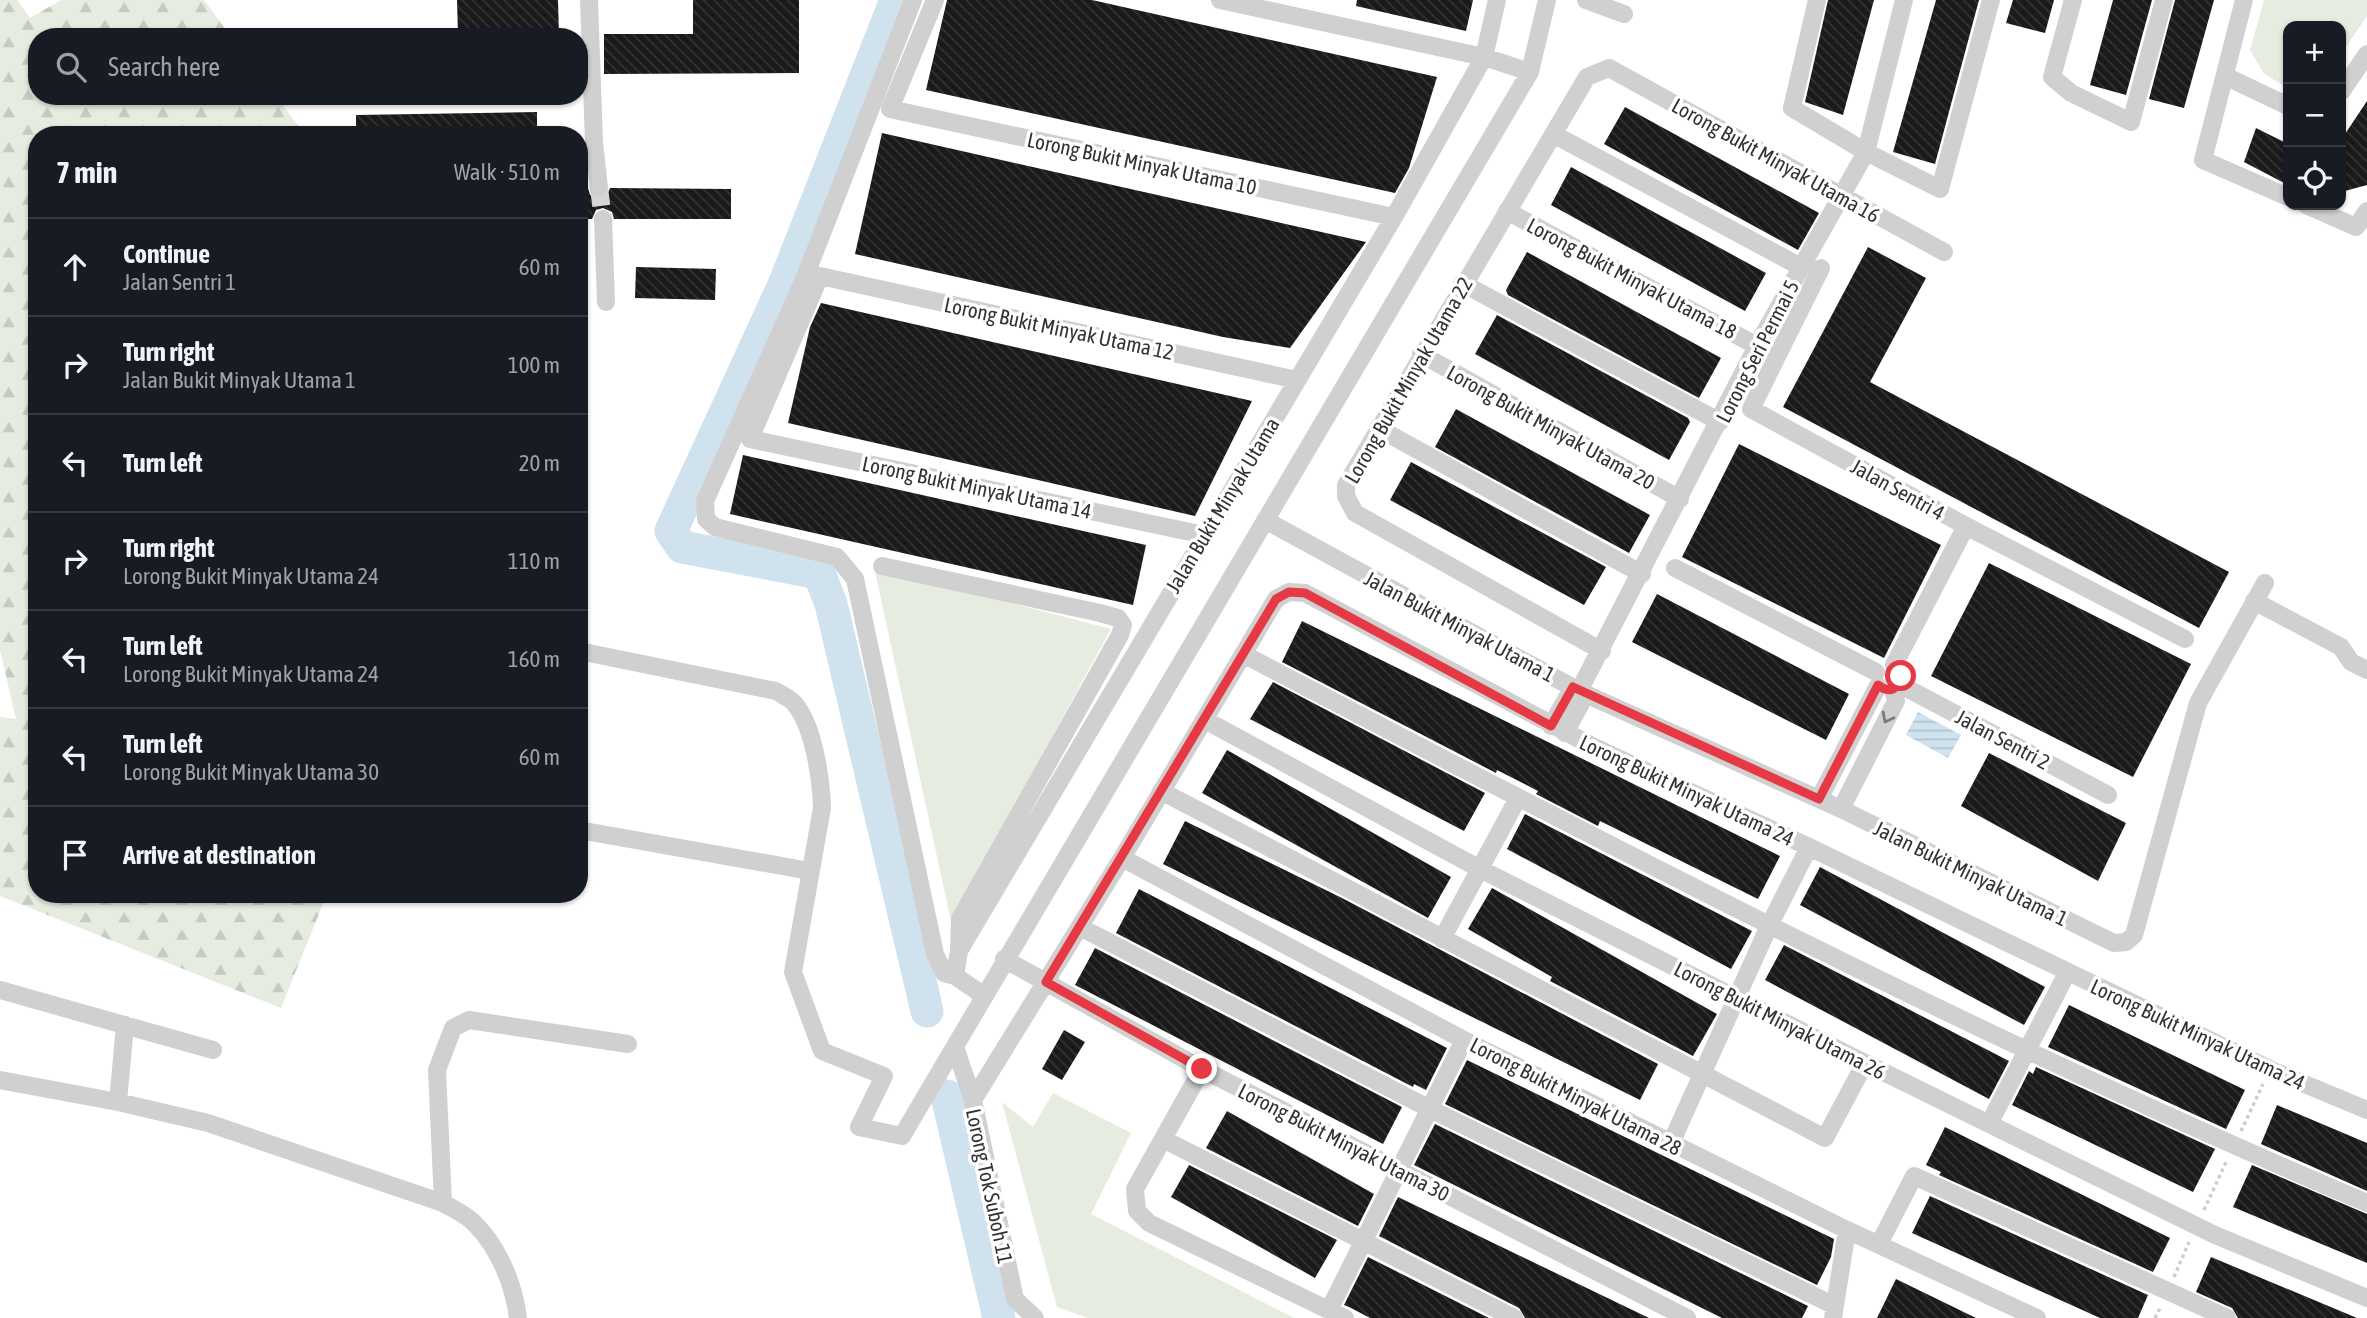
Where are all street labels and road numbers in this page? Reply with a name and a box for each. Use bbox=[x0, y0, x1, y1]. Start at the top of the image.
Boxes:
street label: Lorong Bukit Minyak Utama 16 bbox=[1668, 93, 1884, 227]
street label: Lorong Bukit Minyak Utama 10 bbox=[1025, 127, 1259, 199]
street label: Lorong Bukit Minyak Utama 18 bbox=[1523, 213, 1741, 344]
street label: Lorong Bukit Minyak Utama 22 bbox=[1339, 273, 1477, 487]
street label: Lorong Seri Permai 5 bbox=[1711, 276, 1803, 426]
street label: Lorong Bukit Minyak Utama 12 bbox=[942, 292, 1176, 364]
street label: Lorong Bukit Minyak Utama 20 bbox=[1443, 360, 1659, 494]
street label: Jalan Bukit Minyak Utama bbox=[1160, 413, 1284, 597]
street label: Lorong Bukit Minyak Utama 14 bbox=[860, 451, 1094, 523]
street label: Jalan Sentri 4 bbox=[1847, 453, 1949, 525]
street label: Jalan Bukit Minyak Utama 1 bbox=[1361, 566, 1559, 686]
street label: Jalan Sentri 2 bbox=[1952, 704, 2054, 774]
street label: Lorong Bukit Minyak Utama 24 bbox=[1576, 730, 1798, 850]
street label: Jalan Bukit Minyak Utama 1 bbox=[1870, 816, 2072, 930]
street label: Lorong Bukit Minyak Utama 26 bbox=[1670, 956, 1890, 1084]
street label: Lorong Bukit Minyak Utama 24 bbox=[2087, 974, 2309, 1094]
street label: Lorong Bukit Minyak Utama 28 bbox=[1466, 1032, 1686, 1160]
street label: Lorong Bukit Minyak Utama 30 bbox=[1234, 1078, 1454, 1206]
street label: Lorong Tok Suboh 11 bbox=[962, 1106, 1018, 1266]

